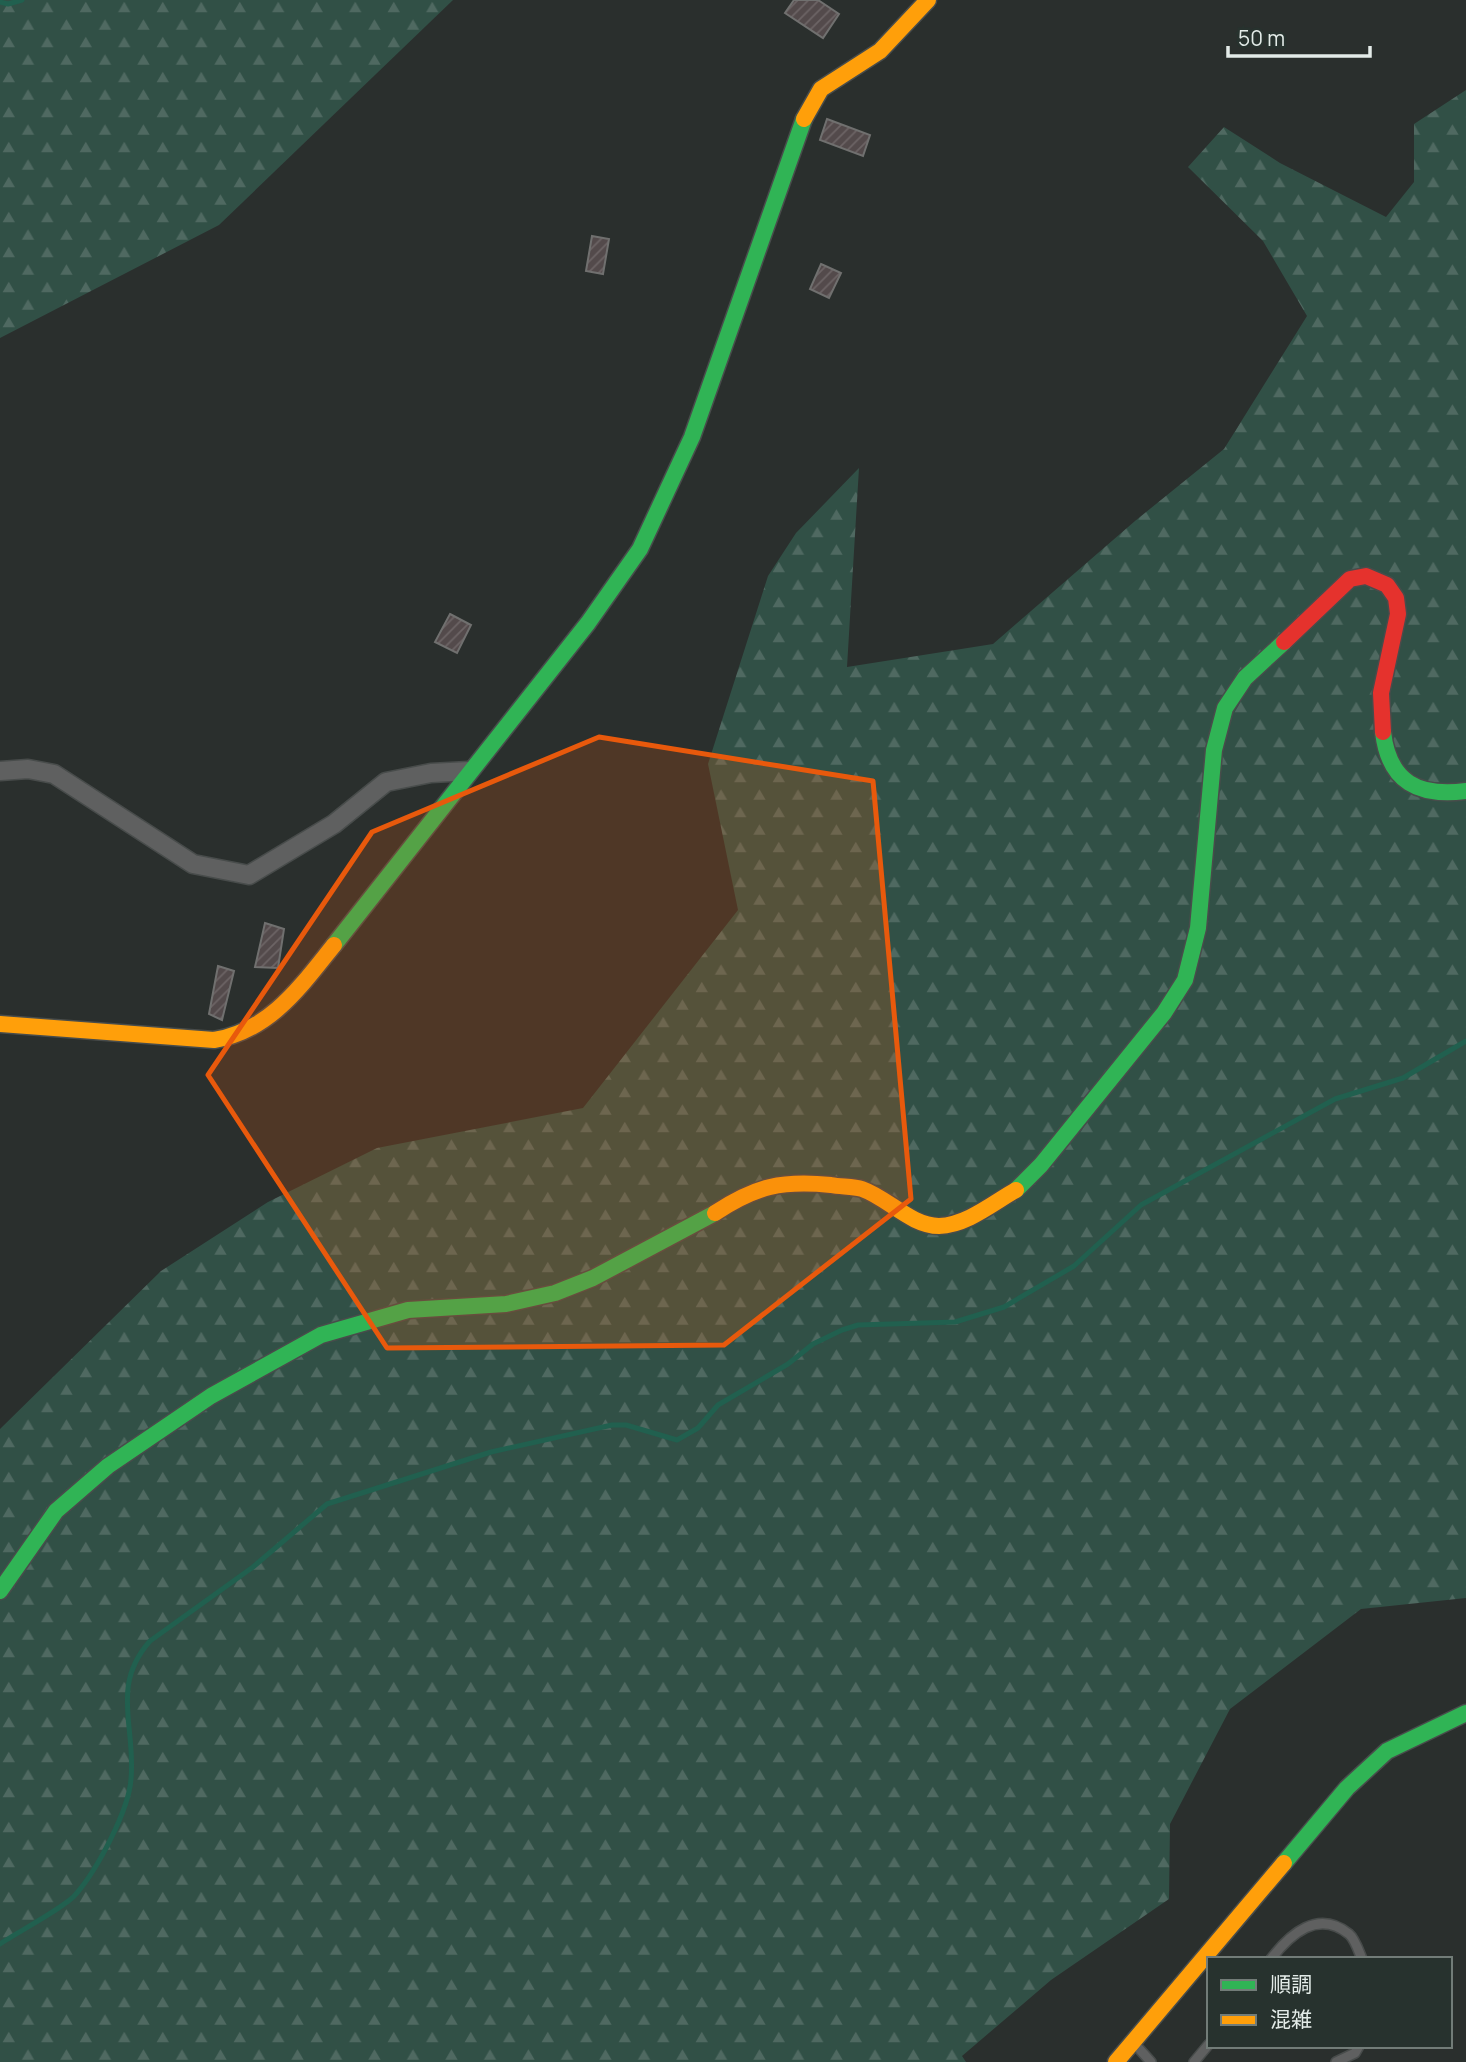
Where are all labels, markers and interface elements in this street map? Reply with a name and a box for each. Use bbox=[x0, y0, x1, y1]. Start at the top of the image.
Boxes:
scale bar bbox=[1228, 14, 1370, 58]
text: 50 m bbox=[1238, 24, 1285, 52]
legend bbox=[1207, 1957, 1452, 2048]
text: 順調 bbox=[1270, 1970, 1312, 1998]
text: 混雑 bbox=[1270, 2005, 1312, 2033]

